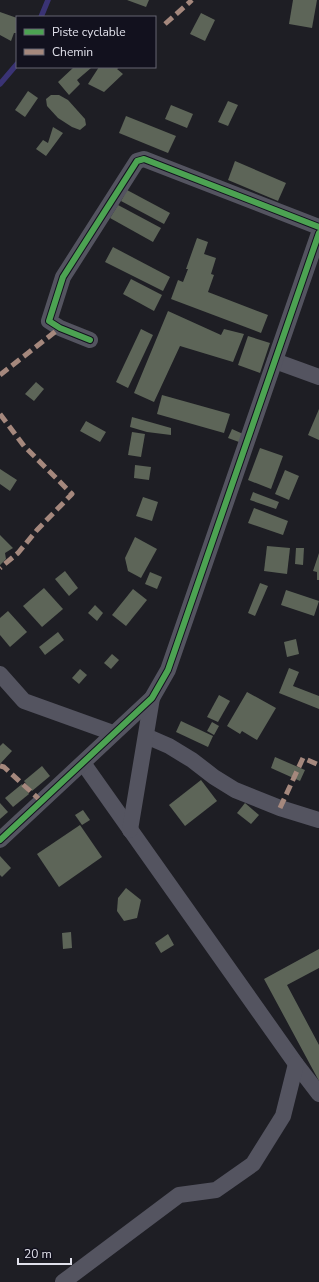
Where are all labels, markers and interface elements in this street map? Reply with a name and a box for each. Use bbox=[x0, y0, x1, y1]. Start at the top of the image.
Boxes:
legend bbox=[16, 16, 156, 68]
text: Piste cyclable bbox=[52, 24, 126, 40]
text: Chemin bbox=[52, 44, 93, 60]
scale bar bbox=[18, 1240, 71, 1266]
text: 20 m bbox=[24, 1246, 52, 1262]

